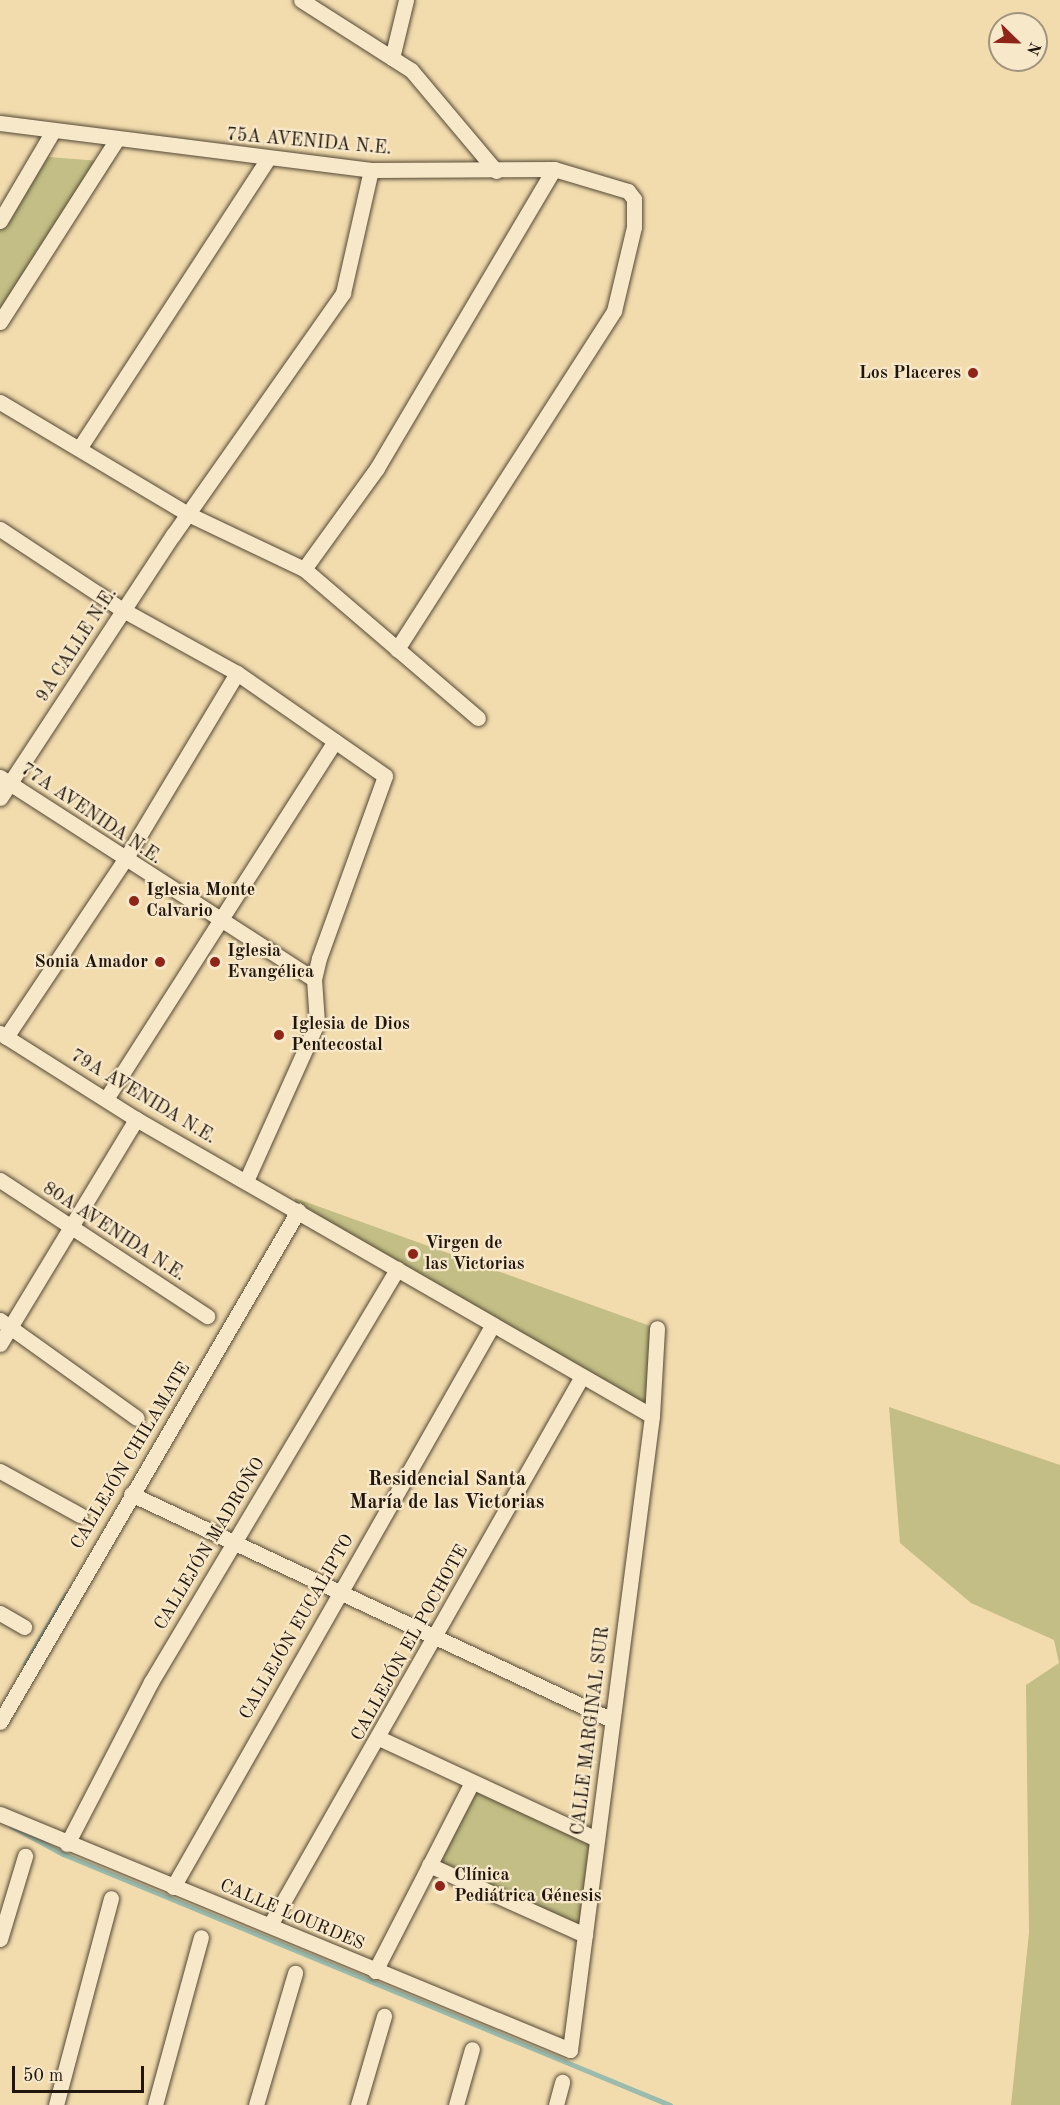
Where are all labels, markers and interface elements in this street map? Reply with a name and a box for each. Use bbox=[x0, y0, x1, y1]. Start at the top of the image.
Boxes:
north arrow bbox=[988, 12, 1048, 72]
text: N bbox=[1023, 39, 1042, 57]
street label: 75A AVENIDA N.E. bbox=[225, 124, 393, 160]
place label: Los Placeres bbox=[859, 362, 961, 384]
marker: Los Placeres bbox=[966, 366, 980, 380]
street label: 9A CALLE N.E. bbox=[32, 584, 122, 706]
street label: 77A AVENIDA N.E. bbox=[16, 759, 166, 869]
place label: Iglesia Monte Calvario bbox=[146, 880, 255, 922]
marker: Iglesia Monte Calvario bbox=[127, 894, 141, 908]
place label: Iglesia Evangélica bbox=[227, 941, 314, 984]
place label: Sonia Amador bbox=[35, 951, 148, 973]
marker: Sonia Amador bbox=[153, 955, 167, 969]
marker: Iglesia Evangélica bbox=[208, 955, 222, 969]
place label: Iglesia de Dios Pentecostal bbox=[291, 1014, 410, 1056]
marker: Iglesia de Dios Pentecostal bbox=[272, 1028, 286, 1042]
street label: 79A AVENIDA N.E. bbox=[66, 1045, 220, 1149]
street label: 80A AVENIDA N.E. bbox=[39, 1178, 189, 1286]
place label: Virgen de las Victorias bbox=[425, 1233, 525, 1276]
marker: Virgen de las Victorias bbox=[406, 1247, 420, 1261]
street label: CALLEJÓN CHILAMATE bbox=[67, 1359, 195, 1553]
street label: CALLEJÓN MADROÑO bbox=[150, 1454, 270, 1634]
district label: Residencial Santa María de las Victorias bbox=[350, 1469, 544, 1516]
street label: CALLEJÓN EUCALIPTO bbox=[235, 1531, 359, 1723]
street label: CALLEJÓN EL POCHOTE bbox=[347, 1541, 473, 1745]
street label: CALLE MARGINAL SUR bbox=[567, 1625, 615, 1837]
place label: Clínica Pediátrica Génesis bbox=[454, 1865, 601, 1908]
street label: CALLE LOURDES bbox=[216, 1875, 368, 1955]
marker: Clínica Pediátrica Génesis bbox=[431, 1877, 449, 1895]
scale bar bbox=[15, 2054, 147, 2092]
text: 50 m bbox=[23, 2067, 63, 2085]

